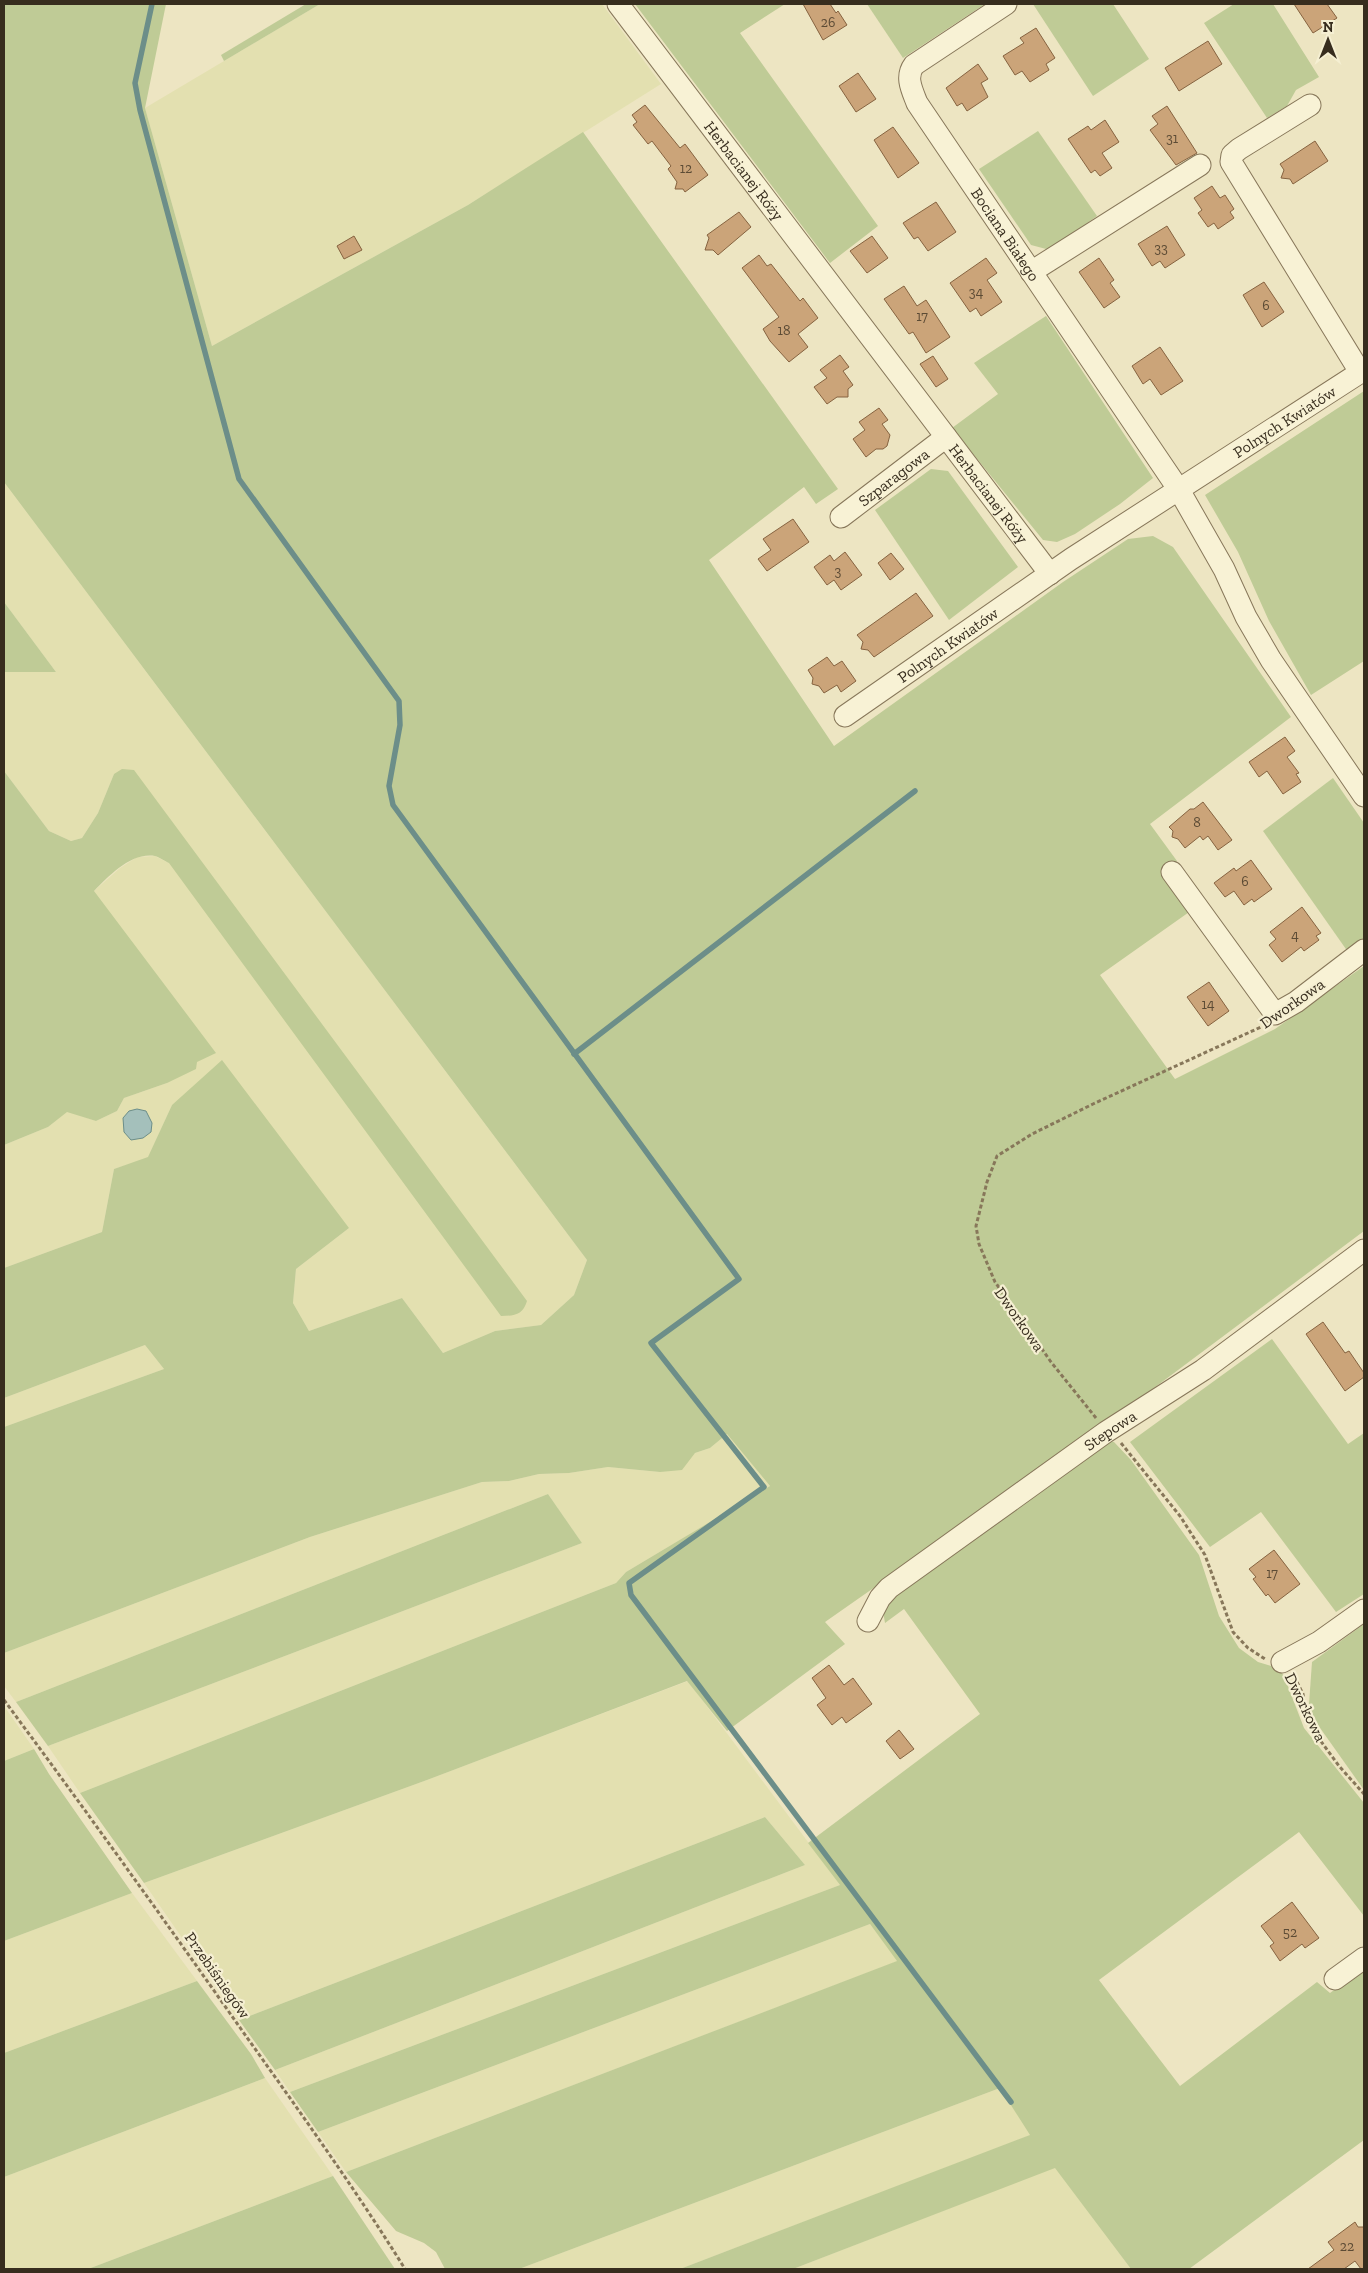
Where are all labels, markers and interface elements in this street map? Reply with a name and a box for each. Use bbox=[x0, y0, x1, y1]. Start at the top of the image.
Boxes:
house number: 26 bbox=[821, 14, 835, 31]
north arrow bbox=[1303, 15, 1353, 65]
text: N bbox=[1323, 19, 1334, 36]
street label: Herbacianej Róży bbox=[700, 117, 788, 225]
house number: 31 bbox=[1166, 130, 1179, 147]
house number: 12 bbox=[680, 160, 692, 177]
street label: Bociana Białego bbox=[967, 184, 1044, 285]
house number: 33 bbox=[1154, 240, 1168, 257]
house number: 34 bbox=[969, 284, 984, 301]
house number: 6 bbox=[1262, 297, 1270, 314]
house number: 17 bbox=[916, 308, 928, 325]
house number: 18 bbox=[778, 322, 790, 339]
street label: Polnych Kwiatów bbox=[1230, 381, 1340, 462]
street label: Herbacianej Róży bbox=[945, 440, 1033, 548]
street label: Szparagowa bbox=[855, 444, 933, 510]
house number: 3 bbox=[835, 563, 842, 580]
street label: Polnych Kwiatów bbox=[894, 603, 1003, 687]
house number: 8 bbox=[1193, 814, 1201, 831]
house number: 6 bbox=[1241, 873, 1249, 890]
house number: 4 bbox=[1291, 927, 1299, 944]
street label: Dworkowa bbox=[1256, 974, 1328, 1032]
house number: 14 bbox=[1202, 996, 1215, 1013]
street label: Dworkowa bbox=[991, 1283, 1049, 1355]
street label: Stepowa bbox=[1080, 1406, 1140, 1455]
house number: 17 bbox=[1266, 1565, 1278, 1582]
street label: Dworkowa bbox=[1281, 1670, 1330, 1745]
house number: 52 bbox=[1283, 1924, 1297, 1941]
street label: Przebiśniegów bbox=[181, 1928, 255, 2023]
house number: 22 bbox=[1340, 2238, 1354, 2255]

